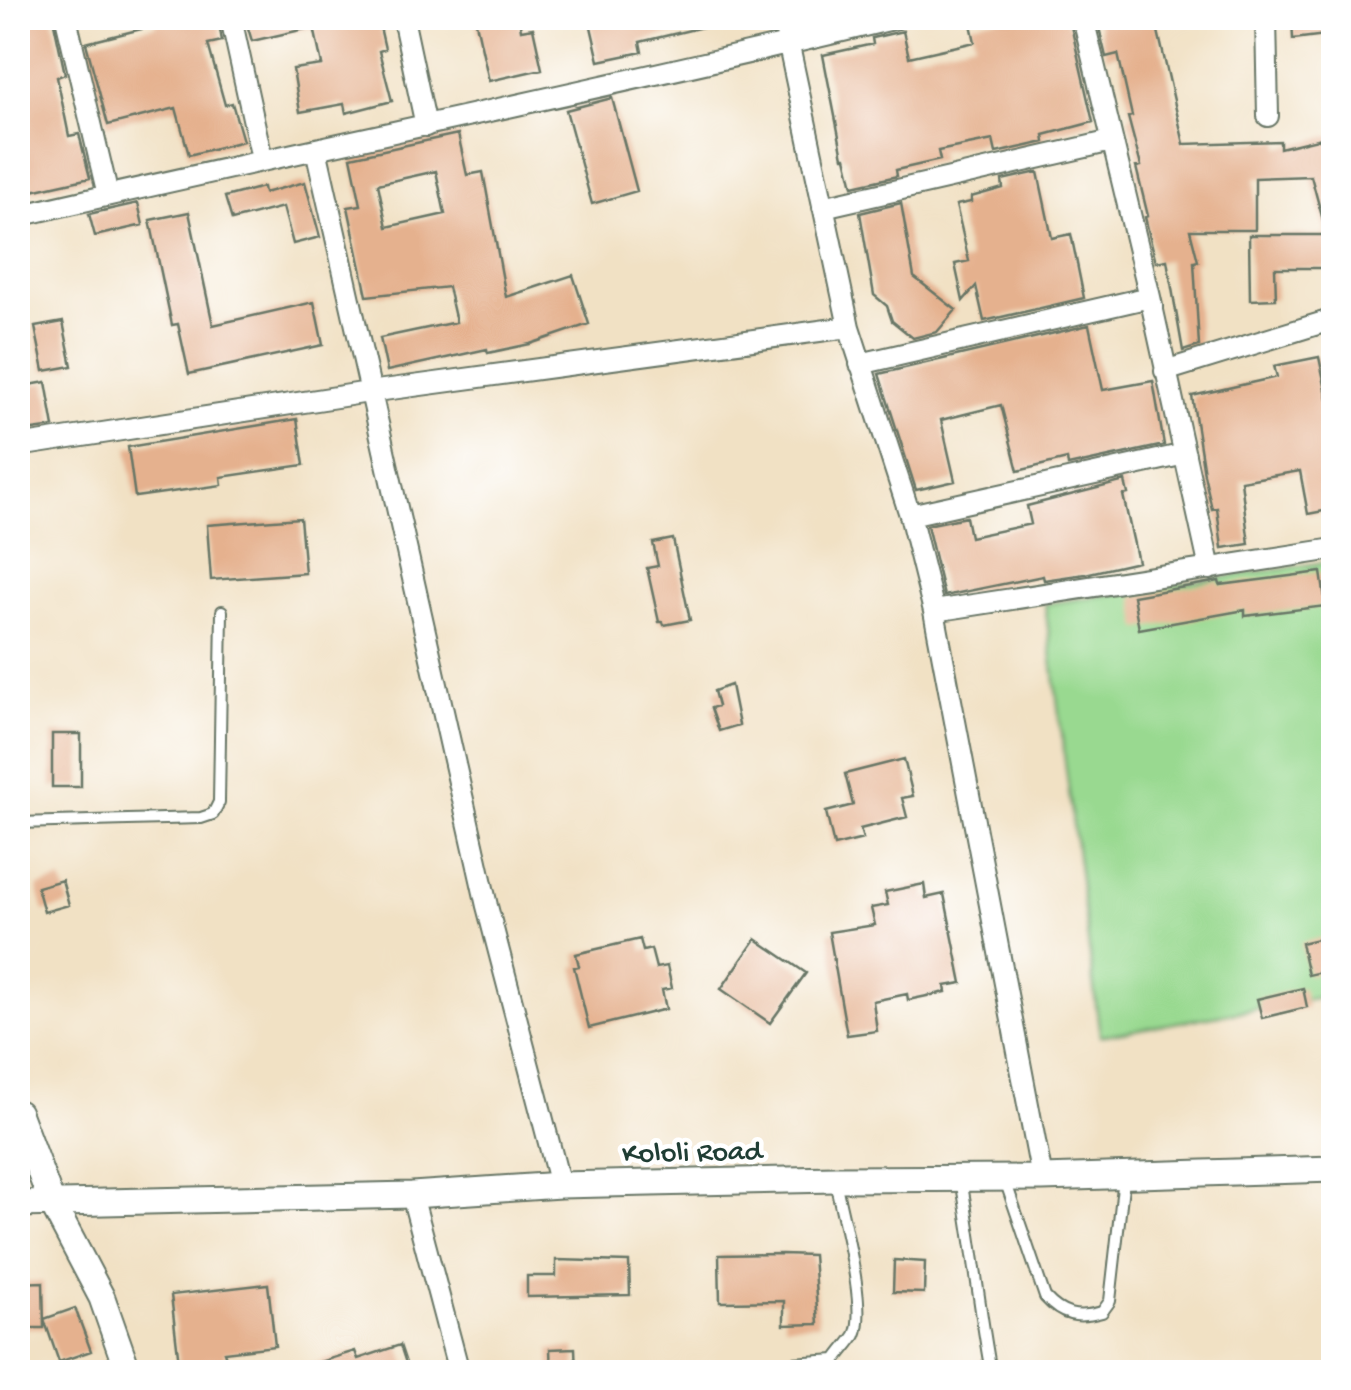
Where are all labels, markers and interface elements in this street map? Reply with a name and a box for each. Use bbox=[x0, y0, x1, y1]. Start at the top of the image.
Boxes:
street label: Kololi Road bbox=[622, 1136, 765, 1173]

